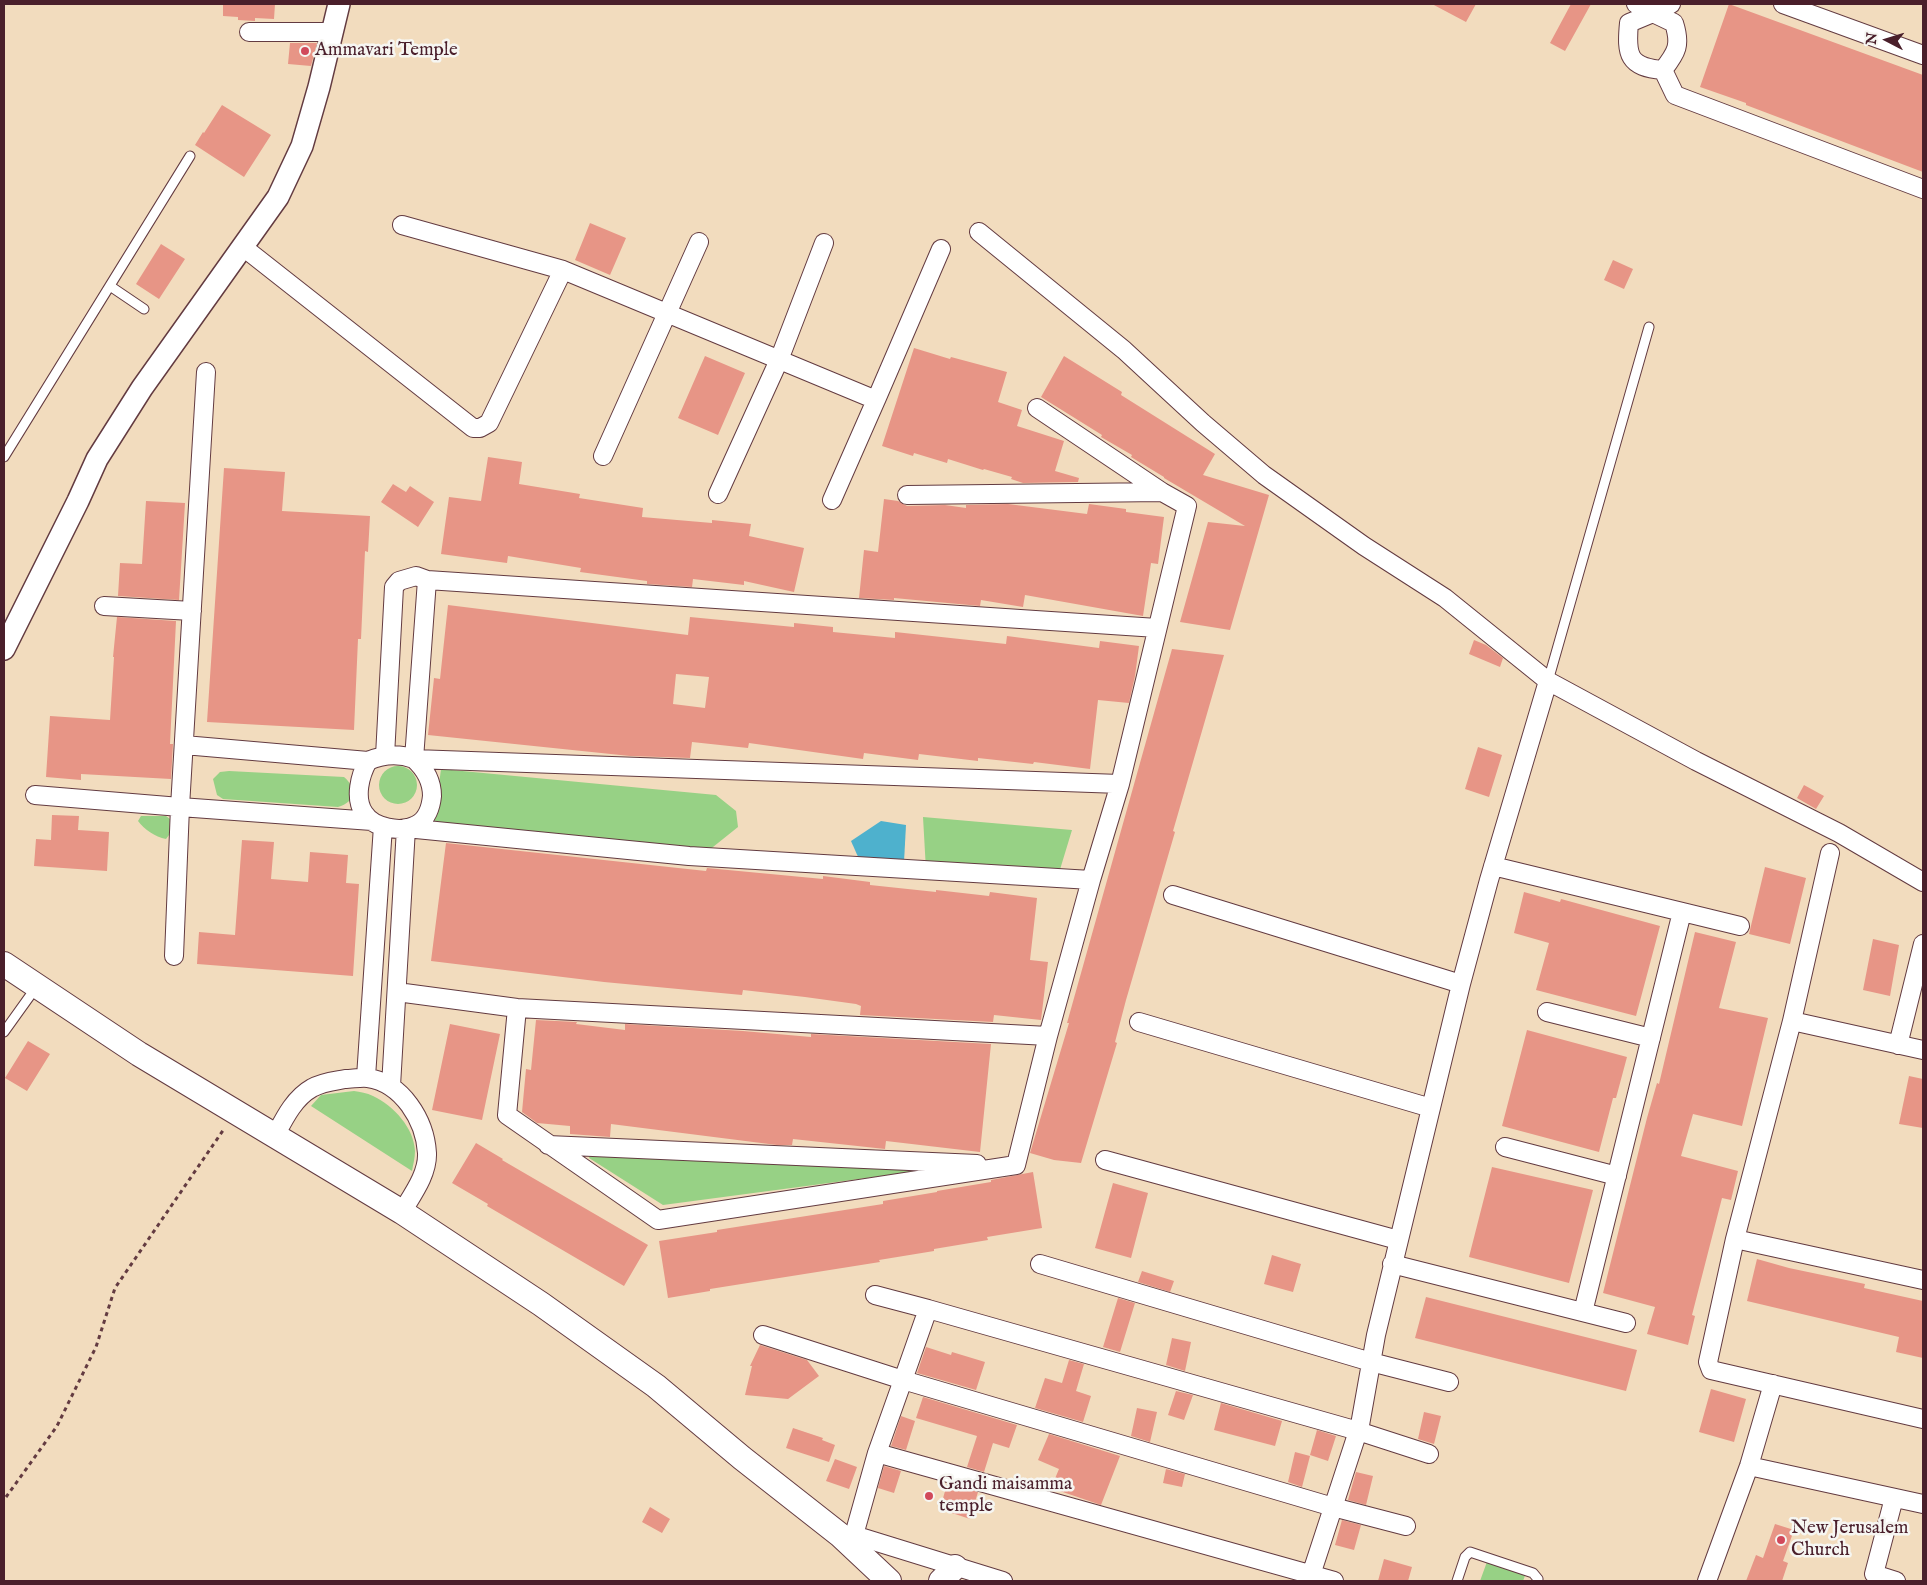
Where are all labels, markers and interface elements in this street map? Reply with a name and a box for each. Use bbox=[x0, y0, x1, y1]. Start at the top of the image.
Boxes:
north arrow bbox=[1862, 15, 1912, 65]
text: N bbox=[1863, 32, 1882, 46]
place label: Ammavari Temple bbox=[315, 40, 458, 62]
marker: Ammavari Temple bbox=[299, 45, 311, 57]
place label: Gandi maisamma temple bbox=[939, 1474, 1072, 1518]
marker: Gandi maisamma temple bbox=[923, 1490, 935, 1502]
place label: New Jerusalem Church bbox=[1791, 1518, 1909, 1562]
marker: New Jerusalem Church bbox=[1775, 1534, 1787, 1546]

